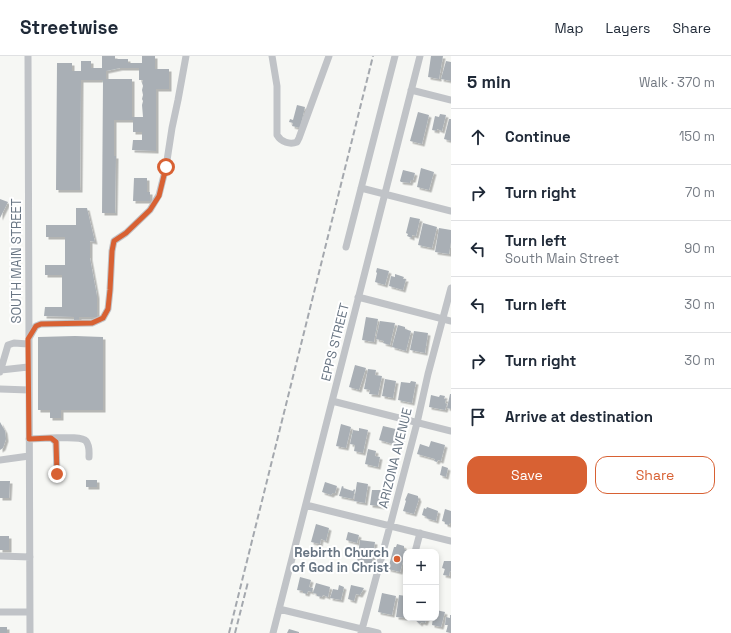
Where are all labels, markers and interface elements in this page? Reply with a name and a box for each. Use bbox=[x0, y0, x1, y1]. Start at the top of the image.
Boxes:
text: Streetwise bbox=[20, 15, 119, 40]
text: Map bbox=[554, 19, 584, 37]
text: Layers bbox=[606, 19, 650, 37]
text: Share bbox=[672, 19, 711, 37]
text: 5 min bbox=[467, 71, 511, 93]
text: Walk · 370 m bbox=[639, 74, 715, 91]
icon: ahead bbox=[467, 126, 489, 148]
text: Continue bbox=[505, 127, 571, 146]
text: 150 m bbox=[679, 128, 715, 145]
route start bbox=[157, 158, 175, 176]
icon: right bbox=[467, 182, 489, 204]
text: Turn right bbox=[505, 183, 576, 202]
text: 70 m bbox=[685, 184, 715, 201]
street label: SOUTH MAIN STREET bbox=[8, 198, 25, 324]
text: Turn left bbox=[505, 231, 567, 250]
icon: left bbox=[467, 238, 489, 260]
text: 90 m bbox=[684, 240, 715, 257]
text: South Main Street bbox=[505, 250, 619, 267]
icon: left bbox=[467, 294, 489, 316]
text: Turn left bbox=[505, 295, 567, 314]
text: 30 m bbox=[684, 296, 715, 313]
street label: EPPS STREET bbox=[317, 301, 353, 383]
icon: right bbox=[467, 350, 489, 372]
text: Turn right bbox=[505, 351, 576, 370]
text: 30 m bbox=[684, 352, 715, 369]
street label: ARIZONA AVENUE bbox=[374, 406, 416, 510]
icon: arrive bbox=[467, 406, 489, 428]
text: Arrive at destination bbox=[505, 407, 653, 426]
button: Save bbox=[467, 456, 587, 494]
button: Share bbox=[595, 456, 715, 494]
route end bbox=[48, 465, 66, 483]
place label: Rebirth Church of God in Christ bbox=[292, 544, 389, 576]
map controls bbox=[403, 549, 439, 621]
button: + bbox=[403, 549, 439, 585]
marker: Rebirth Church of God in Christ bbox=[392, 554, 402, 564]
button: − bbox=[403, 585, 439, 621]

